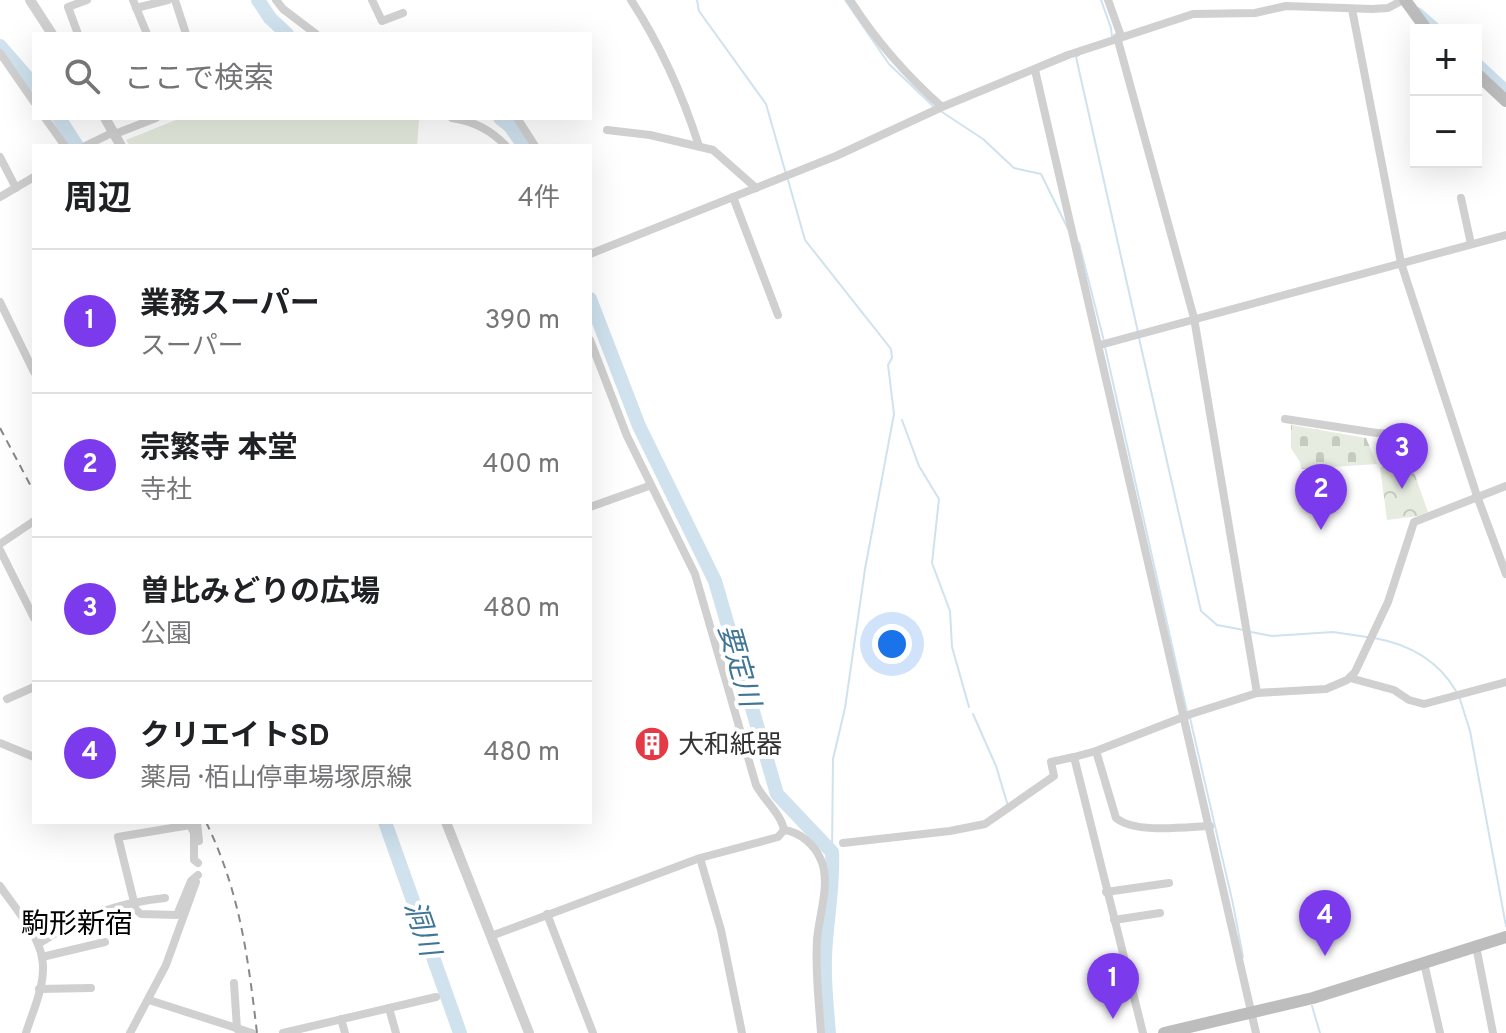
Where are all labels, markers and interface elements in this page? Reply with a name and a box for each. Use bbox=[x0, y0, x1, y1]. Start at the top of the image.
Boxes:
map controls bbox=[1410, 24, 1482, 168]
button: + bbox=[1410, 24, 1482, 96]
search box bbox=[32, 32, 592, 120]
icon: search bbox=[60, 54, 104, 98]
text: ここで検索 bbox=[124, 62, 274, 99]
button: − bbox=[1410, 96, 1482, 168]
text: 周辺 bbox=[64, 179, 132, 222]
text: 4件 bbox=[518, 183, 560, 216]
text: 業務スーパー bbox=[140, 287, 320, 324]
text: 1 bbox=[85, 305, 95, 338]
text: 390 m bbox=[485, 305, 560, 338]
text: スーパー bbox=[140, 331, 244, 364]
pin: 3 bbox=[1376, 423, 1428, 489]
text: 宗繁寺 本堂 bbox=[140, 431, 298, 468]
text: 2 bbox=[82, 449, 98, 482]
text: 400 m bbox=[483, 449, 560, 482]
pin: 2 bbox=[1295, 464, 1347, 530]
text: 寺社 bbox=[140, 475, 192, 508]
text: 曽比みどりの広場 bbox=[140, 575, 380, 612]
text: 3 bbox=[82, 593, 98, 626]
text: 480 m bbox=[483, 593, 560, 626]
text: 公園 bbox=[140, 619, 192, 652]
water label: 要定川 bbox=[708, 620, 767, 714]
your location bbox=[872, 624, 912, 664]
text: クリエイトSD bbox=[140, 719, 330, 756]
building icon: 大和紙器 bbox=[633, 725, 671, 763]
place label: 大和紙器 bbox=[678, 730, 782, 763]
text: 4 bbox=[82, 737, 98, 770]
text: 480 m bbox=[483, 737, 560, 770]
text: 薬局 · 栢山停車場塚原線 bbox=[140, 763, 412, 796]
pin: 4 bbox=[1299, 890, 1351, 956]
water label: 洞川 bbox=[394, 897, 447, 964]
district label: 駒形新宿 bbox=[21, 908, 133, 944]
pin: 1 bbox=[1087, 953, 1139, 1019]

